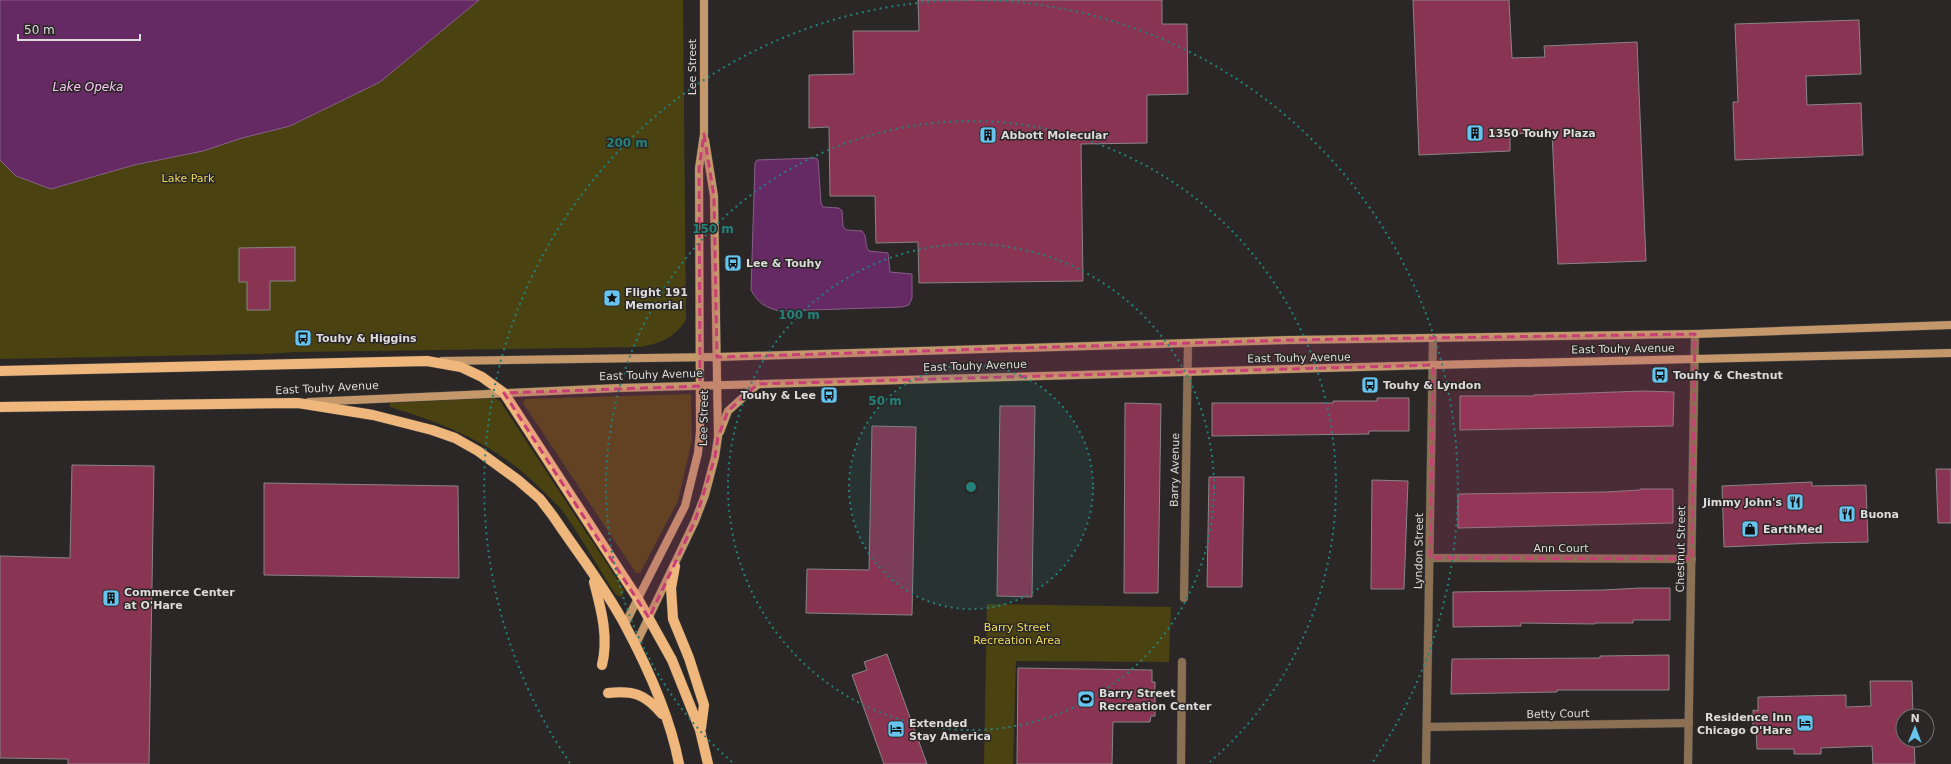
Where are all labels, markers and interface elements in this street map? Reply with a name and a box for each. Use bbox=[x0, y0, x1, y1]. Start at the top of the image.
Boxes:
scale bar bbox=[18, 16, 140, 42]
text: 50 m bbox=[24, 23, 55, 37]
street label: Lee Street bbox=[686, 38, 699, 95]
water label: Lake Opeka bbox=[53, 80, 123, 94]
building icon: 1350 Touhy Plaza bbox=[1465, 123, 1485, 143]
building icon: Abbott Molecular bbox=[978, 125, 998, 145]
place label: 1350 Touhy Plaza bbox=[1488, 127, 1596, 140]
place label: Abbott Molecular bbox=[1001, 129, 1108, 142]
text: 200 m bbox=[606, 136, 648, 150]
park label: Lake Park bbox=[162, 172, 215, 185]
text: 150 m bbox=[692, 222, 734, 236]
bus stop icon: Lee & Touhy bbox=[723, 253, 743, 273]
place label: Lee & Touhy bbox=[746, 257, 822, 270]
place label: Flight 191 Memorial bbox=[625, 286, 688, 312]
place icon: Flight 191 Memorial bbox=[602, 288, 622, 308]
text: 100 m bbox=[778, 308, 820, 322]
bus stop icon: Touhy & Higgins bbox=[293, 328, 313, 348]
place label: Touhy & Higgins bbox=[316, 332, 417, 345]
street label: East Touhy Avenue bbox=[1571, 342, 1675, 356]
street label: East Touhy Avenue bbox=[1247, 351, 1351, 365]
street label: East Touhy Avenue bbox=[923, 358, 1027, 374]
bus stop icon: Touhy & Chestnut bbox=[1650, 365, 1670, 385]
street label: East Touhy Avenue bbox=[599, 367, 703, 383]
place label: Touhy & Chestnut bbox=[1673, 369, 1783, 382]
bus stop icon: Touhy & Lyndon bbox=[1360, 375, 1380, 395]
street label: East Touhy Avenue bbox=[275, 379, 379, 397]
place label: Touhy & Lyndon bbox=[1383, 379, 1481, 392]
bus stop icon: Touhy & Lee bbox=[819, 385, 839, 405]
street label: Lee Street bbox=[697, 389, 711, 446]
place label: Touhy & Lee bbox=[740, 389, 816, 402]
text: 50 m bbox=[868, 394, 902, 408]
street label: Barry Avenue bbox=[1168, 433, 1182, 507]
centre of rings bbox=[964, 480, 978, 494]
restaurant icon: Jimmy John's bbox=[1785, 492, 1805, 512]
place label: Jimmy John's bbox=[1702, 496, 1782, 509]
restaurant icon: Buona bbox=[1837, 504, 1857, 524]
street label: Chestnut Street bbox=[1674, 505, 1688, 592]
place label: Buona bbox=[1860, 508, 1899, 521]
street label: Lyndon Street bbox=[1412, 512, 1426, 589]
shop icon: EarthMed bbox=[1740, 519, 1760, 539]
place label: EarthMed bbox=[1763, 523, 1823, 536]
street label: Ann Court bbox=[1533, 542, 1589, 555]
place label: Commerce Center at O'Hare bbox=[124, 586, 235, 612]
building icon: Commerce Center at O'Hare bbox=[101, 588, 121, 608]
park label: Barry Street Recreation Area bbox=[973, 621, 1061, 647]
place label: Barry Street Recreation Center bbox=[1099, 687, 1212, 713]
sports icon: Barry Street Recreation Center bbox=[1076, 689, 1096, 709]
street label: Betty Court bbox=[1526, 707, 1590, 721]
north arrow bbox=[1895, 708, 1935, 748]
place label: Residence Inn Chicago O'Hare bbox=[1697, 711, 1792, 737]
text: N bbox=[1910, 712, 1920, 725]
hotel icon: Residence Inn Chicago O'Hare bbox=[1795, 713, 1815, 733]
place label: Extended Stay America bbox=[909, 717, 991, 743]
hotel icon: Extended Stay America bbox=[886, 719, 906, 739]

